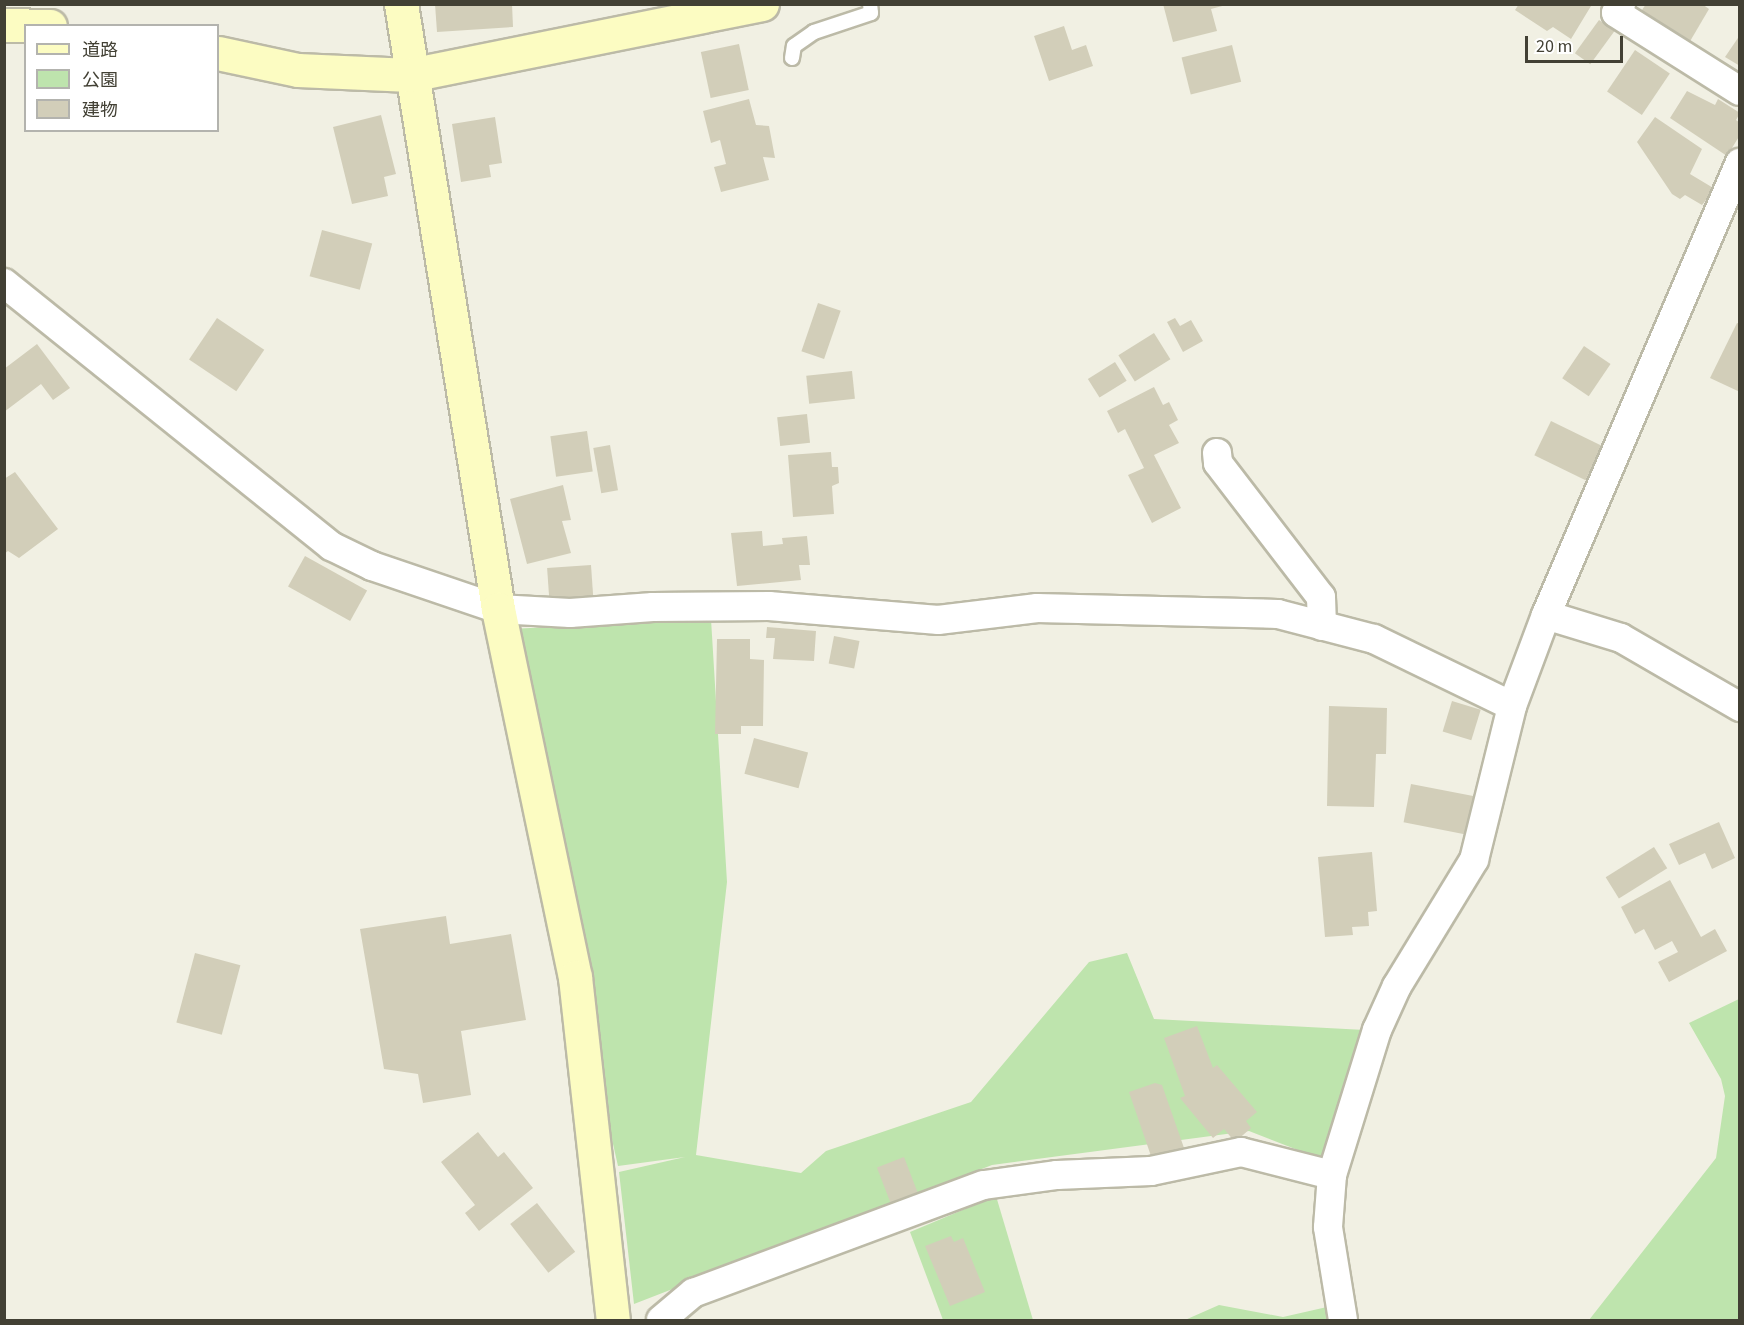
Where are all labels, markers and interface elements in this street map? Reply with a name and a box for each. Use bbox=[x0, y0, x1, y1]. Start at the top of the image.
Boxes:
legend bbox=[24, 24, 219, 132]
scale bar bbox=[1528, 24, 1626, 62]
text: 20 m bbox=[1536, 34, 1572, 59]
text: 道路 bbox=[82, 38, 118, 63]
text: 公園 bbox=[82, 68, 118, 93]
text: 建物 bbox=[82, 98, 118, 123]

